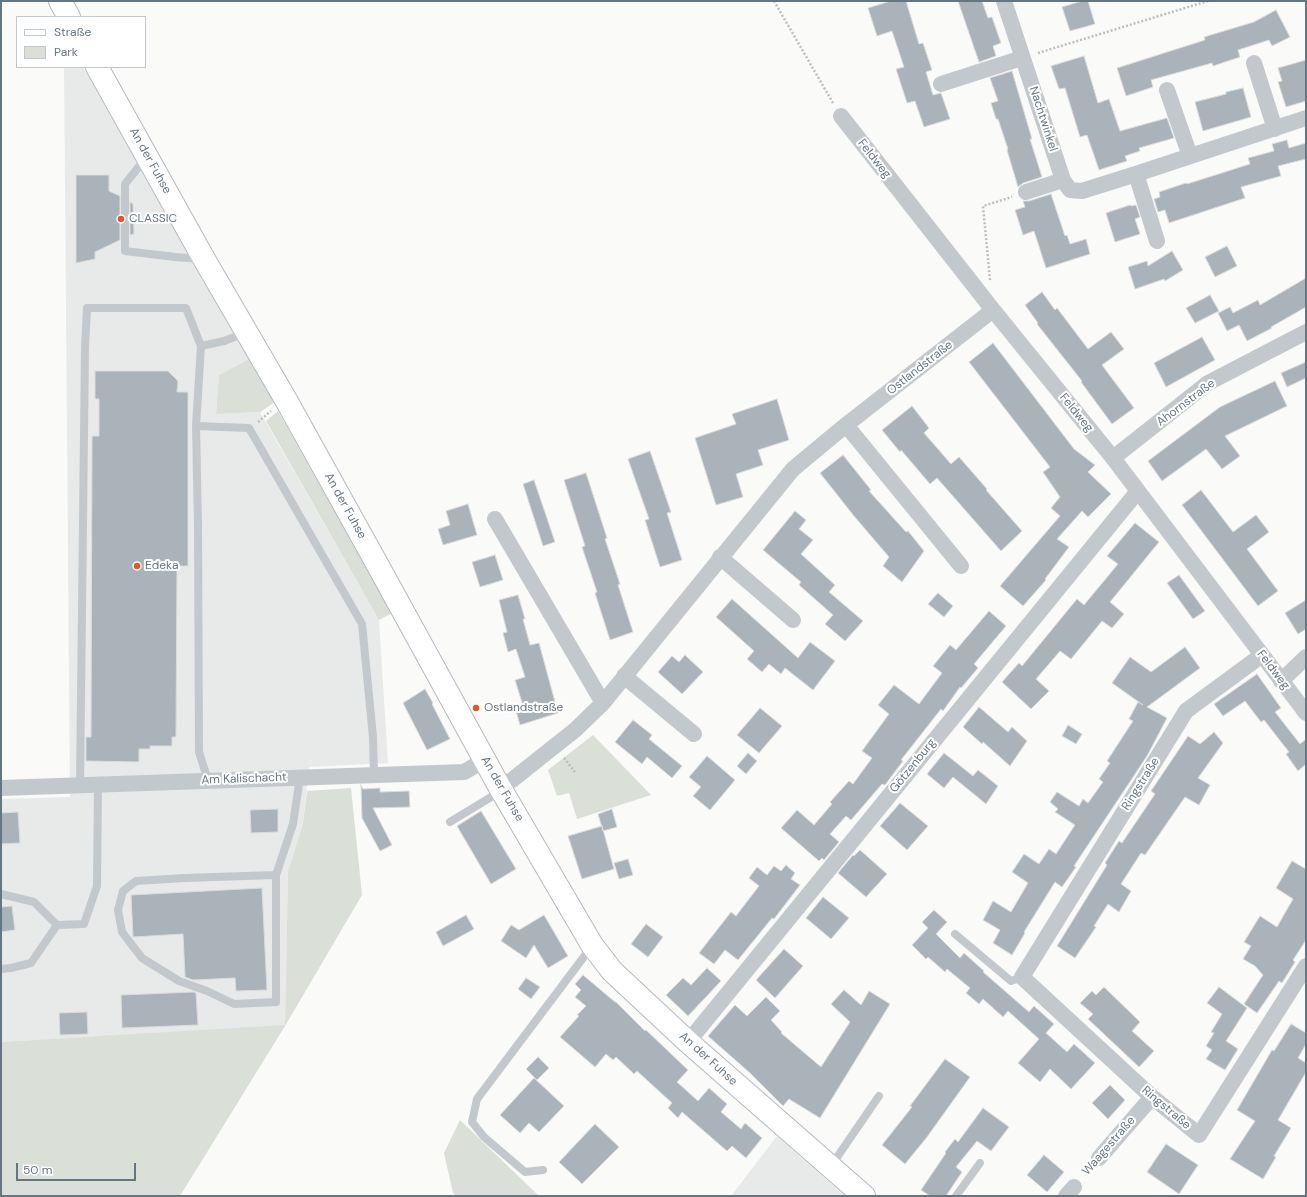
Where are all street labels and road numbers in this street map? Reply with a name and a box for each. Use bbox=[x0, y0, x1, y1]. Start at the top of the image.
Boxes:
street label: Nachtwinkel bbox=[1026, 85, 1060, 153]
street label: An der Fuhse bbox=[126, 126, 174, 196]
street label: Feldweg bbox=[854, 137, 894, 181]
street label: Ostlandstraße bbox=[884, 338, 956, 398]
street label: Ahornstraße bbox=[1154, 376, 1218, 430]
street label: Feldweg bbox=[1056, 391, 1096, 435]
street label: An der Fuhse bbox=[321, 471, 369, 541]
street label: Feldweg bbox=[1254, 647, 1292, 693]
street label: Götzenburg bbox=[887, 736, 939, 796]
street label: An der Fuhse bbox=[478, 754, 526, 824]
street label: Ringstraße bbox=[1119, 755, 1163, 813]
street label: Am Kalischacht bbox=[201, 770, 287, 788]
street label: An der Fuhse bbox=[676, 1029, 740, 1089]
street label: Ringstraße bbox=[1139, 1083, 1193, 1133]
street label: Waagestraße bbox=[1079, 1114, 1139, 1178]

